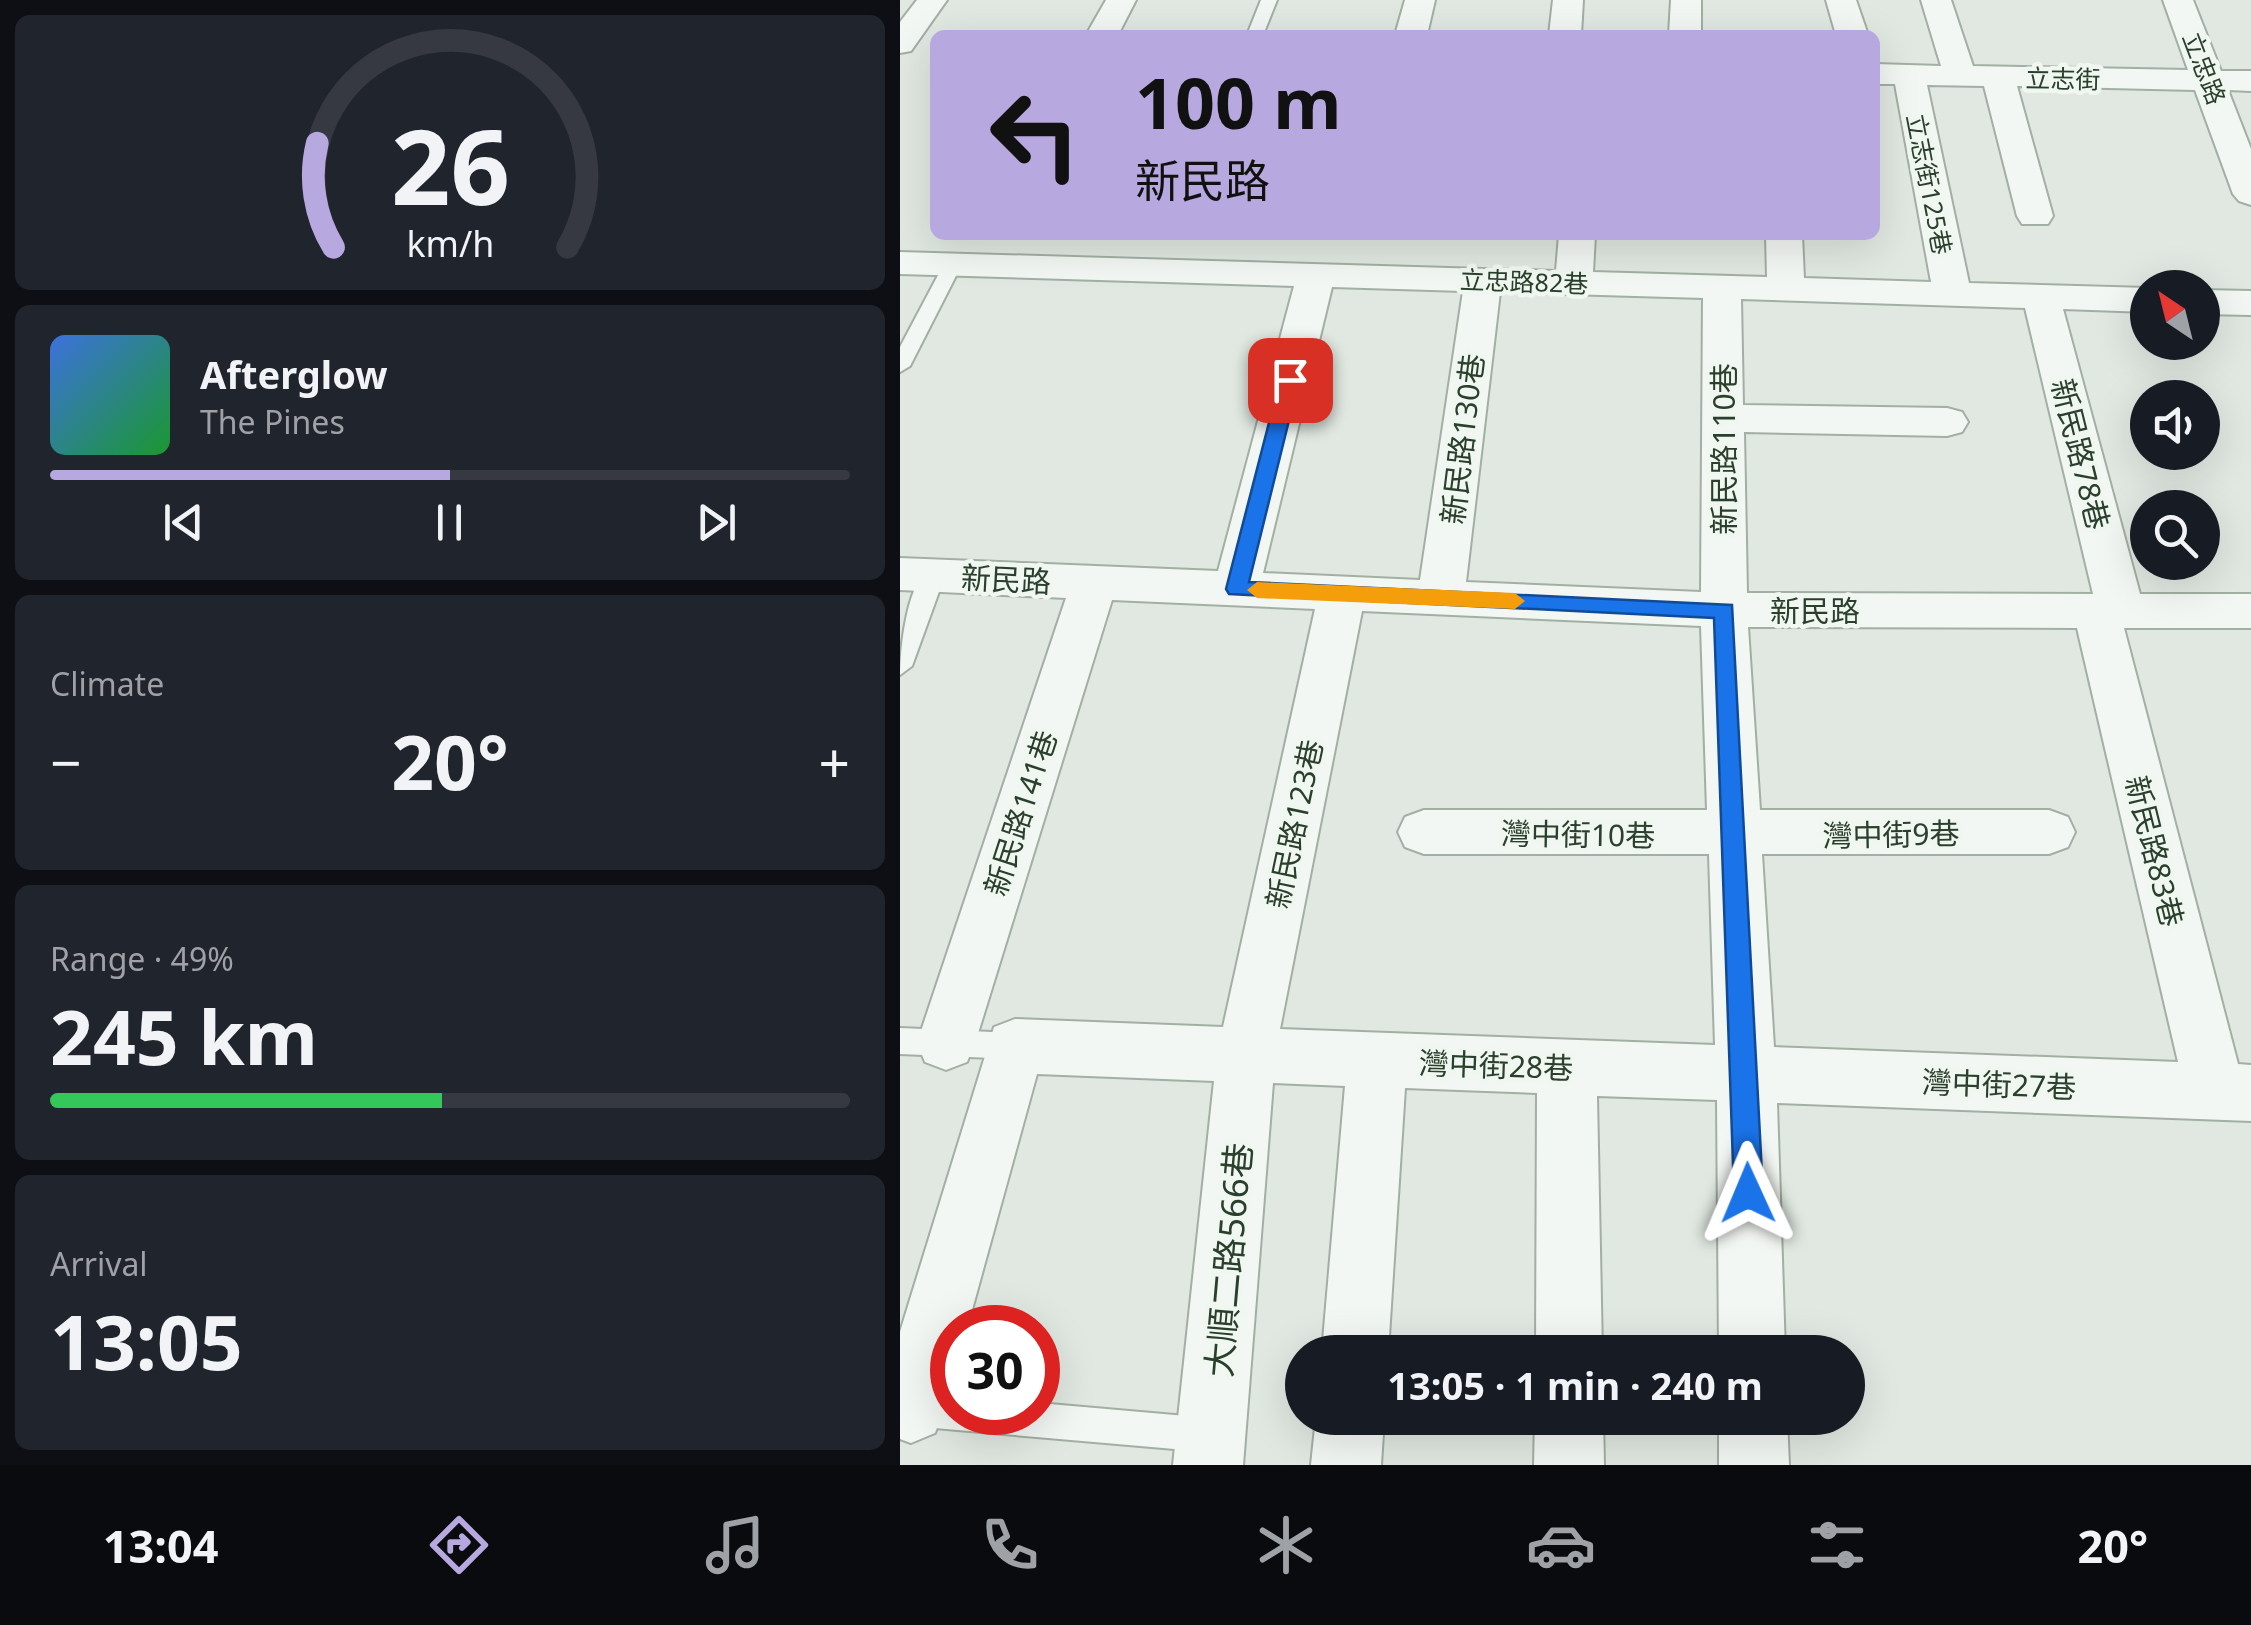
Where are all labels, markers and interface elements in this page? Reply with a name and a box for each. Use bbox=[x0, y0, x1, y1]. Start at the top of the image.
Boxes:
street label: 立忠路 bbox=[2176, 27, 2234, 109]
text: 100 m bbox=[1135, 54, 1342, 150]
street label: 立志街 bbox=[2025, 60, 2101, 96]
icon: left bbox=[970, 70, 1100, 200]
text: 26 bbox=[391, 94, 509, 235]
street label: 立志街125巷 bbox=[1900, 111, 1960, 257]
text: 新民路 bbox=[1135, 149, 1270, 210]
text: km/h bbox=[406, 219, 494, 267]
street label: 立忠路82巷 bbox=[1459, 262, 1589, 300]
north arrow bbox=[2130, 270, 2220, 360]
map controls bbox=[2130, 270, 2220, 580]
pin bbox=[1248, 338, 1333, 423]
text: Afterglow bbox=[200, 348, 388, 400]
street label: 新民路130巷 bbox=[1431, 351, 1493, 527]
icon: arrive bbox=[1263, 353, 1318, 408]
street label: 新民路110巷 bbox=[1703, 363, 1744, 535]
street label: 新民路78巷 bbox=[2042, 374, 2120, 534]
button: sound bbox=[2130, 380, 2220, 470]
text: The Pines bbox=[200, 400, 345, 443]
button: search bbox=[2130, 490, 2220, 580]
icon: previous bbox=[156, 495, 211, 550]
icon: pause bbox=[422, 495, 477, 550]
icon: next bbox=[689, 495, 744, 550]
street label: 新民路 bbox=[960, 556, 1052, 602]
street label: 新民路 bbox=[1770, 590, 1860, 631]
text: Climate bbox=[50, 662, 164, 705]
text: 20° bbox=[391, 710, 509, 812]
text: − bbox=[50, 724, 81, 799]
text: + bbox=[819, 724, 850, 799]
street label: 新民路141巷 bbox=[974, 725, 1066, 901]
street label: 新民路123巷 bbox=[1256, 736, 1332, 912]
street label: 新民路83巷 bbox=[2116, 771, 2194, 931]
street label: 灣中街10巷 bbox=[1500, 812, 1656, 856]
street label: 灣中街9巷 bbox=[1822, 812, 1960, 856]
text: Range · 49% bbox=[50, 937, 234, 980]
text: 245 km bbox=[50, 985, 318, 1087]
street label: 灣中街28巷 bbox=[1418, 1042, 1574, 1088]
street label: 灣中街27巷 bbox=[1921, 1061, 2077, 1107]
street label: 大順二路566巷 bbox=[1194, 1141, 1262, 1379]
position arrow bbox=[1696, 1141, 1800, 1245]
text: Arrival bbox=[50, 1242, 148, 1285]
text: 13:05 bbox=[50, 1290, 243, 1392]
speed limit sign: 30 bbox=[930, 1305, 1060, 1435]
text: 13:05 · 1 min · 240 m bbox=[1387, 1359, 1763, 1411]
icon: directions bbox=[424, 1510, 494, 1580]
icon: music bbox=[700, 1510, 770, 1580]
icon: phone bbox=[975, 1510, 1045, 1580]
icon: climate bbox=[1251, 1510, 1321, 1580]
icon: car bbox=[1526, 1510, 1596, 1580]
icon: filters bbox=[1802, 1510, 1872, 1580]
text: 13:04 bbox=[103, 1515, 218, 1576]
text: 20° bbox=[2078, 1515, 2148, 1576]

